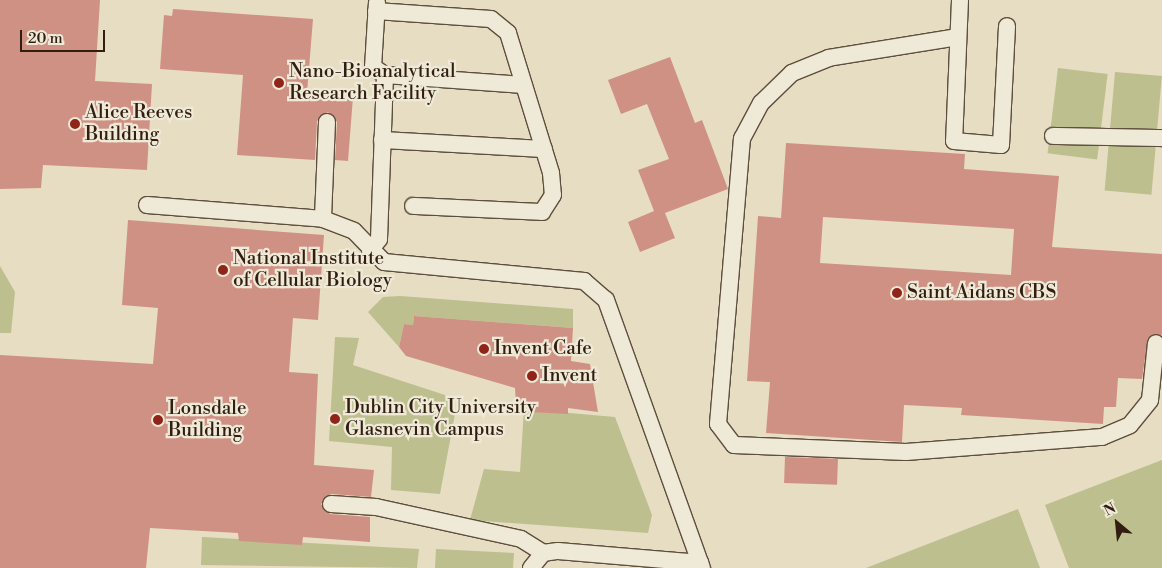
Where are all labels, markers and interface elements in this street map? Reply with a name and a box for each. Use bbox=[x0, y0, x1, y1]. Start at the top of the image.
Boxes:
scale bar bbox=[22, 20, 108, 52]
text: 20 m bbox=[28, 29, 63, 48]
place label: Nano-Bioanalytical Research Facility bbox=[289, 61, 456, 105]
marker: Nano-Bioanalytical Research Facility bbox=[273, 77, 285, 89]
place label: Alice Reeves Building bbox=[85, 102, 192, 146]
marker: Alice Reeves Building bbox=[69, 118, 81, 130]
place label: National Institute of Cellular Biology bbox=[233, 248, 392, 292]
marker: National Institute of Cellular Biology bbox=[217, 264, 229, 276]
place label: Saint Aidans CBS bbox=[907, 282, 1056, 304]
marker: Saint Aidans CBS bbox=[891, 287, 903, 299]
place label: Invent Cafe bbox=[494, 338, 592, 360]
marker: Invent Cafe bbox=[478, 343, 490, 355]
place label: Invent bbox=[542, 365, 597, 387]
marker: Invent bbox=[526, 370, 538, 382]
place label: Dublin City University Glasnevin Campus bbox=[345, 397, 536, 441]
place label: Lonsdale Building bbox=[168, 398, 247, 442]
marker: Dublin City University Glasnevin Campus bbox=[329, 413, 341, 425]
marker: Lonsdale Building bbox=[152, 414, 164, 426]
north arrow bbox=[1092, 498, 1142, 548]
text: N bbox=[1101, 499, 1119, 520]

